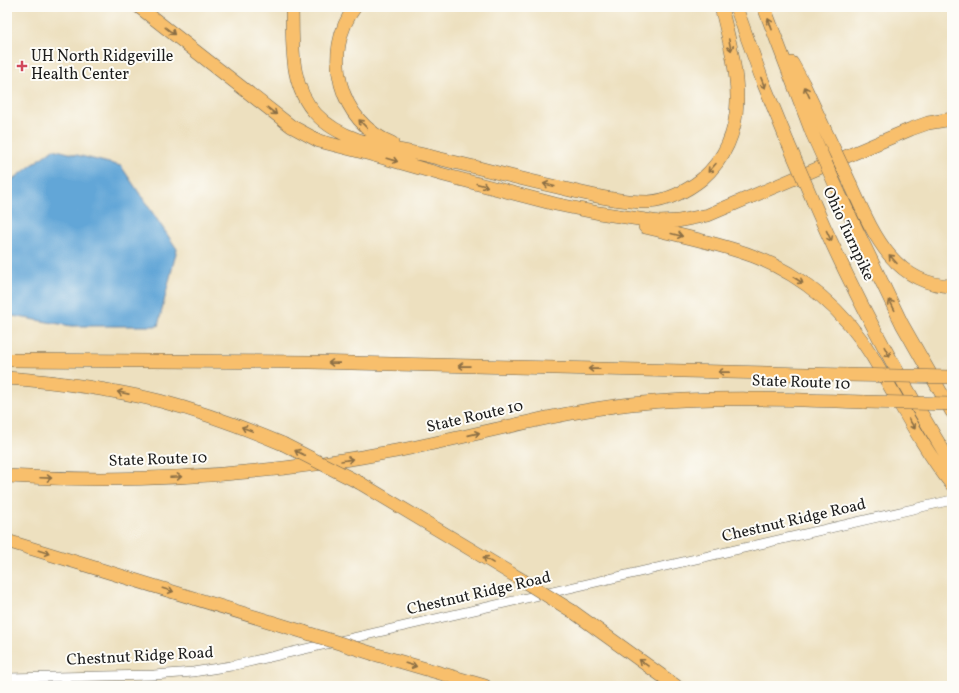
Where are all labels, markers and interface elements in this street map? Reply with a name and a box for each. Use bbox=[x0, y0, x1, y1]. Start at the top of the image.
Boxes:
one-way arrow bbox=[766, 19, 774, 31]
one-way arrow bbox=[164, 26, 175, 35]
one-way arrow bbox=[726, 38, 734, 51]
place label: UH North Ridgeville Health Center bbox=[31, 46, 173, 86]
marker: UH North Ridgeville Health Center bbox=[16, 60, 28, 72]
one-way arrow bbox=[760, 77, 768, 89]
one-way arrow bbox=[803, 87, 810, 99]
one-way arrow bbox=[267, 107, 278, 115]
one-way arrow bbox=[358, 119, 368, 129]
one-way arrow bbox=[386, 157, 399, 164]
one-way arrow bbox=[707, 163, 717, 173]
one-way arrow bbox=[543, 181, 556, 189]
one-way arrow bbox=[475, 182, 488, 189]
street label: Ohio Turnpike bbox=[817, 184, 879, 284]
one-way arrow bbox=[826, 230, 833, 242]
one-way arrow bbox=[670, 232, 683, 239]
one-way arrow bbox=[888, 254, 897, 265]
one-way arrow bbox=[792, 276, 803, 284]
one-way arrow bbox=[888, 299, 896, 311]
one-way arrow bbox=[884, 346, 891, 358]
one-way arrow bbox=[328, 359, 341, 367]
one-way arrow bbox=[458, 362, 471, 370]
one-way arrow bbox=[588, 365, 601, 373]
one-way arrow bbox=[718, 368, 731, 376]
street label: State Route 10 bbox=[751, 370, 851, 396]
one-way arrow bbox=[117, 389, 130, 397]
street label: State Route 10 bbox=[424, 395, 526, 439]
one-way arrow bbox=[908, 418, 916, 429]
one-way arrow bbox=[242, 425, 254, 433]
one-way arrow bbox=[468, 430, 481, 438]
street label: State Route 10 bbox=[108, 447, 208, 473]
one-way arrow bbox=[294, 448, 306, 456]
one-way arrow bbox=[340, 456, 353, 464]
one-way arrow bbox=[169, 473, 182, 481]
one-way arrow bbox=[39, 475, 52, 482]
street label: Chestnut Ridge Road bbox=[720, 494, 868, 548]
one-way arrow bbox=[38, 549, 51, 556]
one-way arrow bbox=[482, 556, 494, 564]
street label: Chestnut Ridge Road bbox=[405, 567, 553, 621]
one-way arrow bbox=[162, 587, 174, 595]
street label: Chestnut Ridge Road bbox=[66, 642, 214, 672]
one-way arrow bbox=[639, 659, 650, 667]
one-way arrow bbox=[405, 662, 418, 669]

